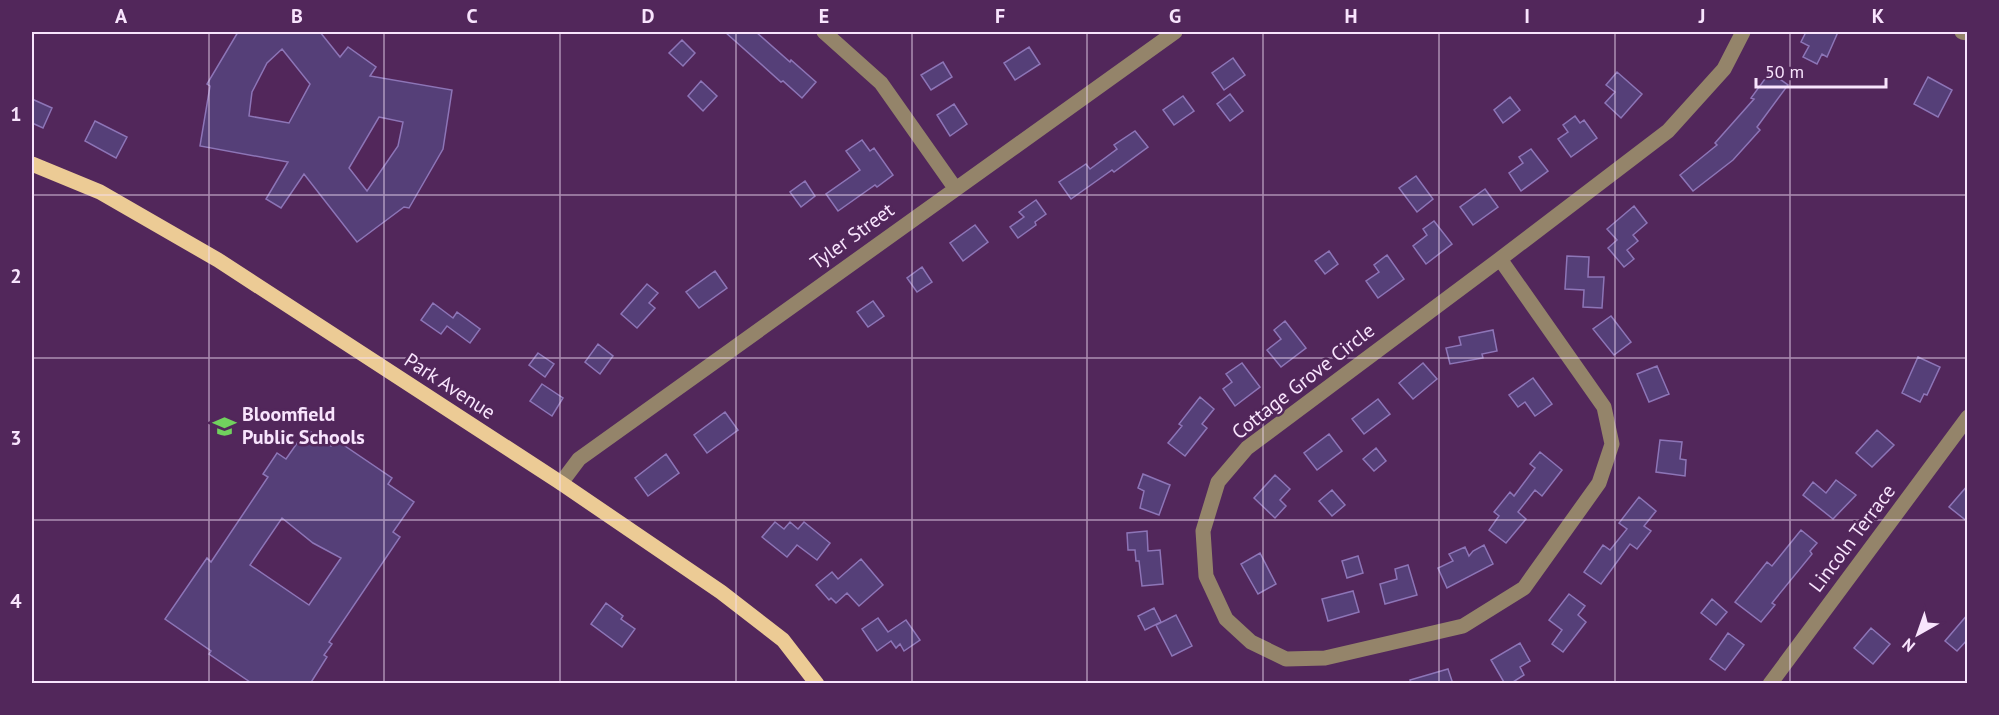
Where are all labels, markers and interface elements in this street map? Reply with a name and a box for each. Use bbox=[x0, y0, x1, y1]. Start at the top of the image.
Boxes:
text: A bbox=[115, 3, 128, 29]
text: B bbox=[291, 3, 303, 29]
text: C bbox=[466, 3, 478, 29]
text: D bbox=[642, 3, 655, 29]
text: E bbox=[819, 3, 829, 29]
text: F bbox=[995, 3, 1005, 29]
text: G bbox=[1169, 3, 1181, 29]
text: H bbox=[1344, 3, 1358, 29]
text: I bbox=[1524, 3, 1530, 29]
text: J bbox=[1698, 3, 1705, 29]
text: K bbox=[1872, 3, 1885, 29]
scale bar bbox=[1756, 51, 1886, 89]
text: 50 m bbox=[1765, 60, 1804, 83]
text: 1 bbox=[10, 101, 22, 127]
street label: Tyler Street bbox=[805, 197, 899, 275]
text: 2 bbox=[10, 263, 22, 289]
street label: Cottage Grove Circle bbox=[1226, 317, 1380, 445]
street label: Park Avenue bbox=[400, 347, 500, 425]
place label: Bloomfield Public Schools bbox=[242, 401, 365, 450]
school or university icon: Bloomfield Public Schools bbox=[211, 413, 237, 439]
text: 3 bbox=[10, 425, 22, 451]
street label: Lincoln Terrace bbox=[1803, 479, 1901, 597]
text: 4 bbox=[10, 588, 22, 614]
north arrow bbox=[1888, 604, 1948, 664]
text: N bbox=[1898, 634, 1919, 657]

